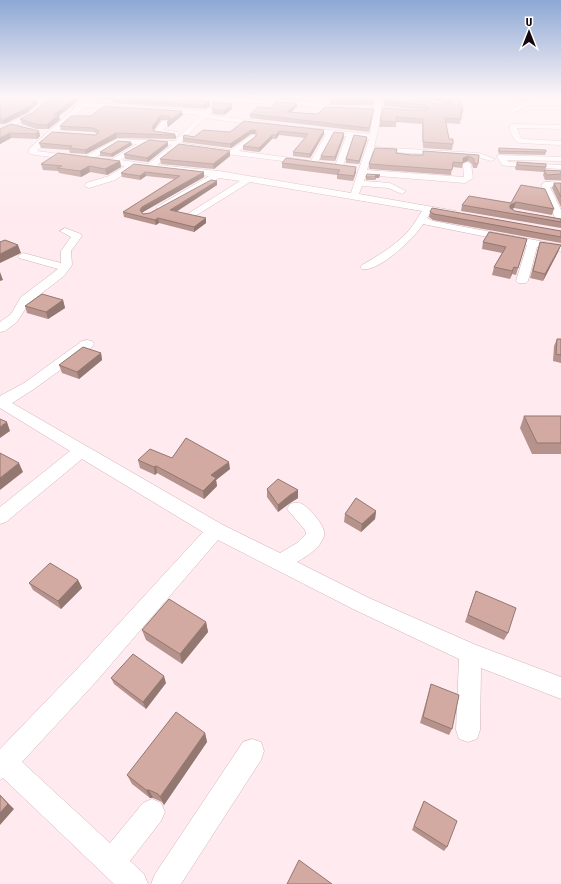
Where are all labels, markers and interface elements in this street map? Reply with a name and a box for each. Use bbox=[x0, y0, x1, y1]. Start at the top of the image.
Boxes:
north arrow bbox=[509, 12, 549, 52]
text: U bbox=[526, 16, 532, 29]

